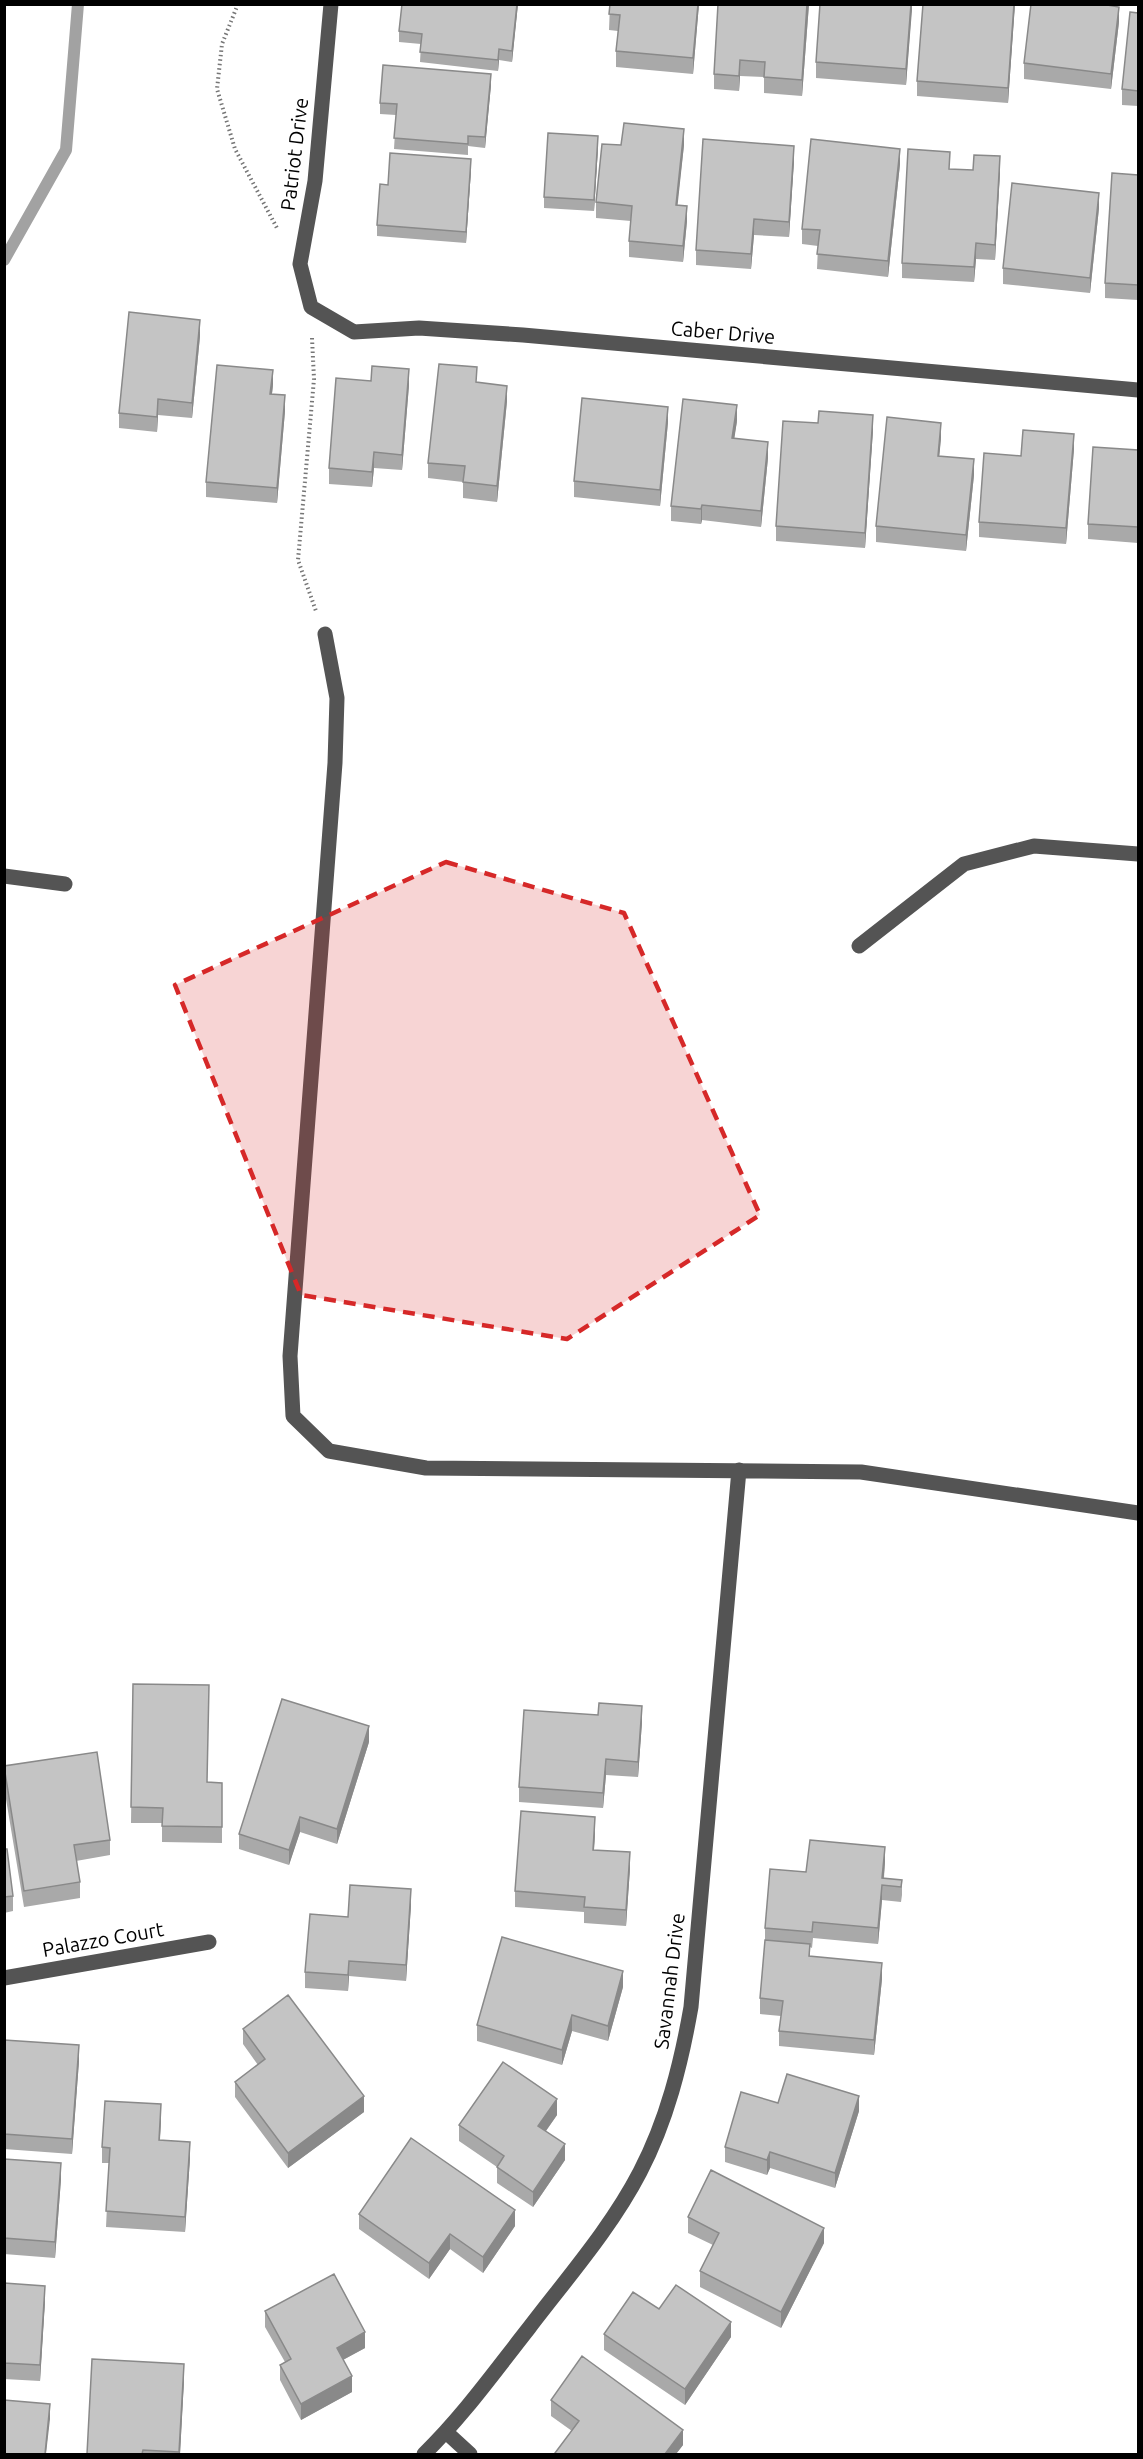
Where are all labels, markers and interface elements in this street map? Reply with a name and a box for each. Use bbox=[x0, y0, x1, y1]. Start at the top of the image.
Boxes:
street label: Patriot Drive bbox=[276, 96, 312, 212]
street label: Caber Drive bbox=[670, 316, 776, 348]
street label: Savannah Drive bbox=[649, 1912, 689, 2050]
street label: Palazzo Court bbox=[40, 1917, 166, 1961]

